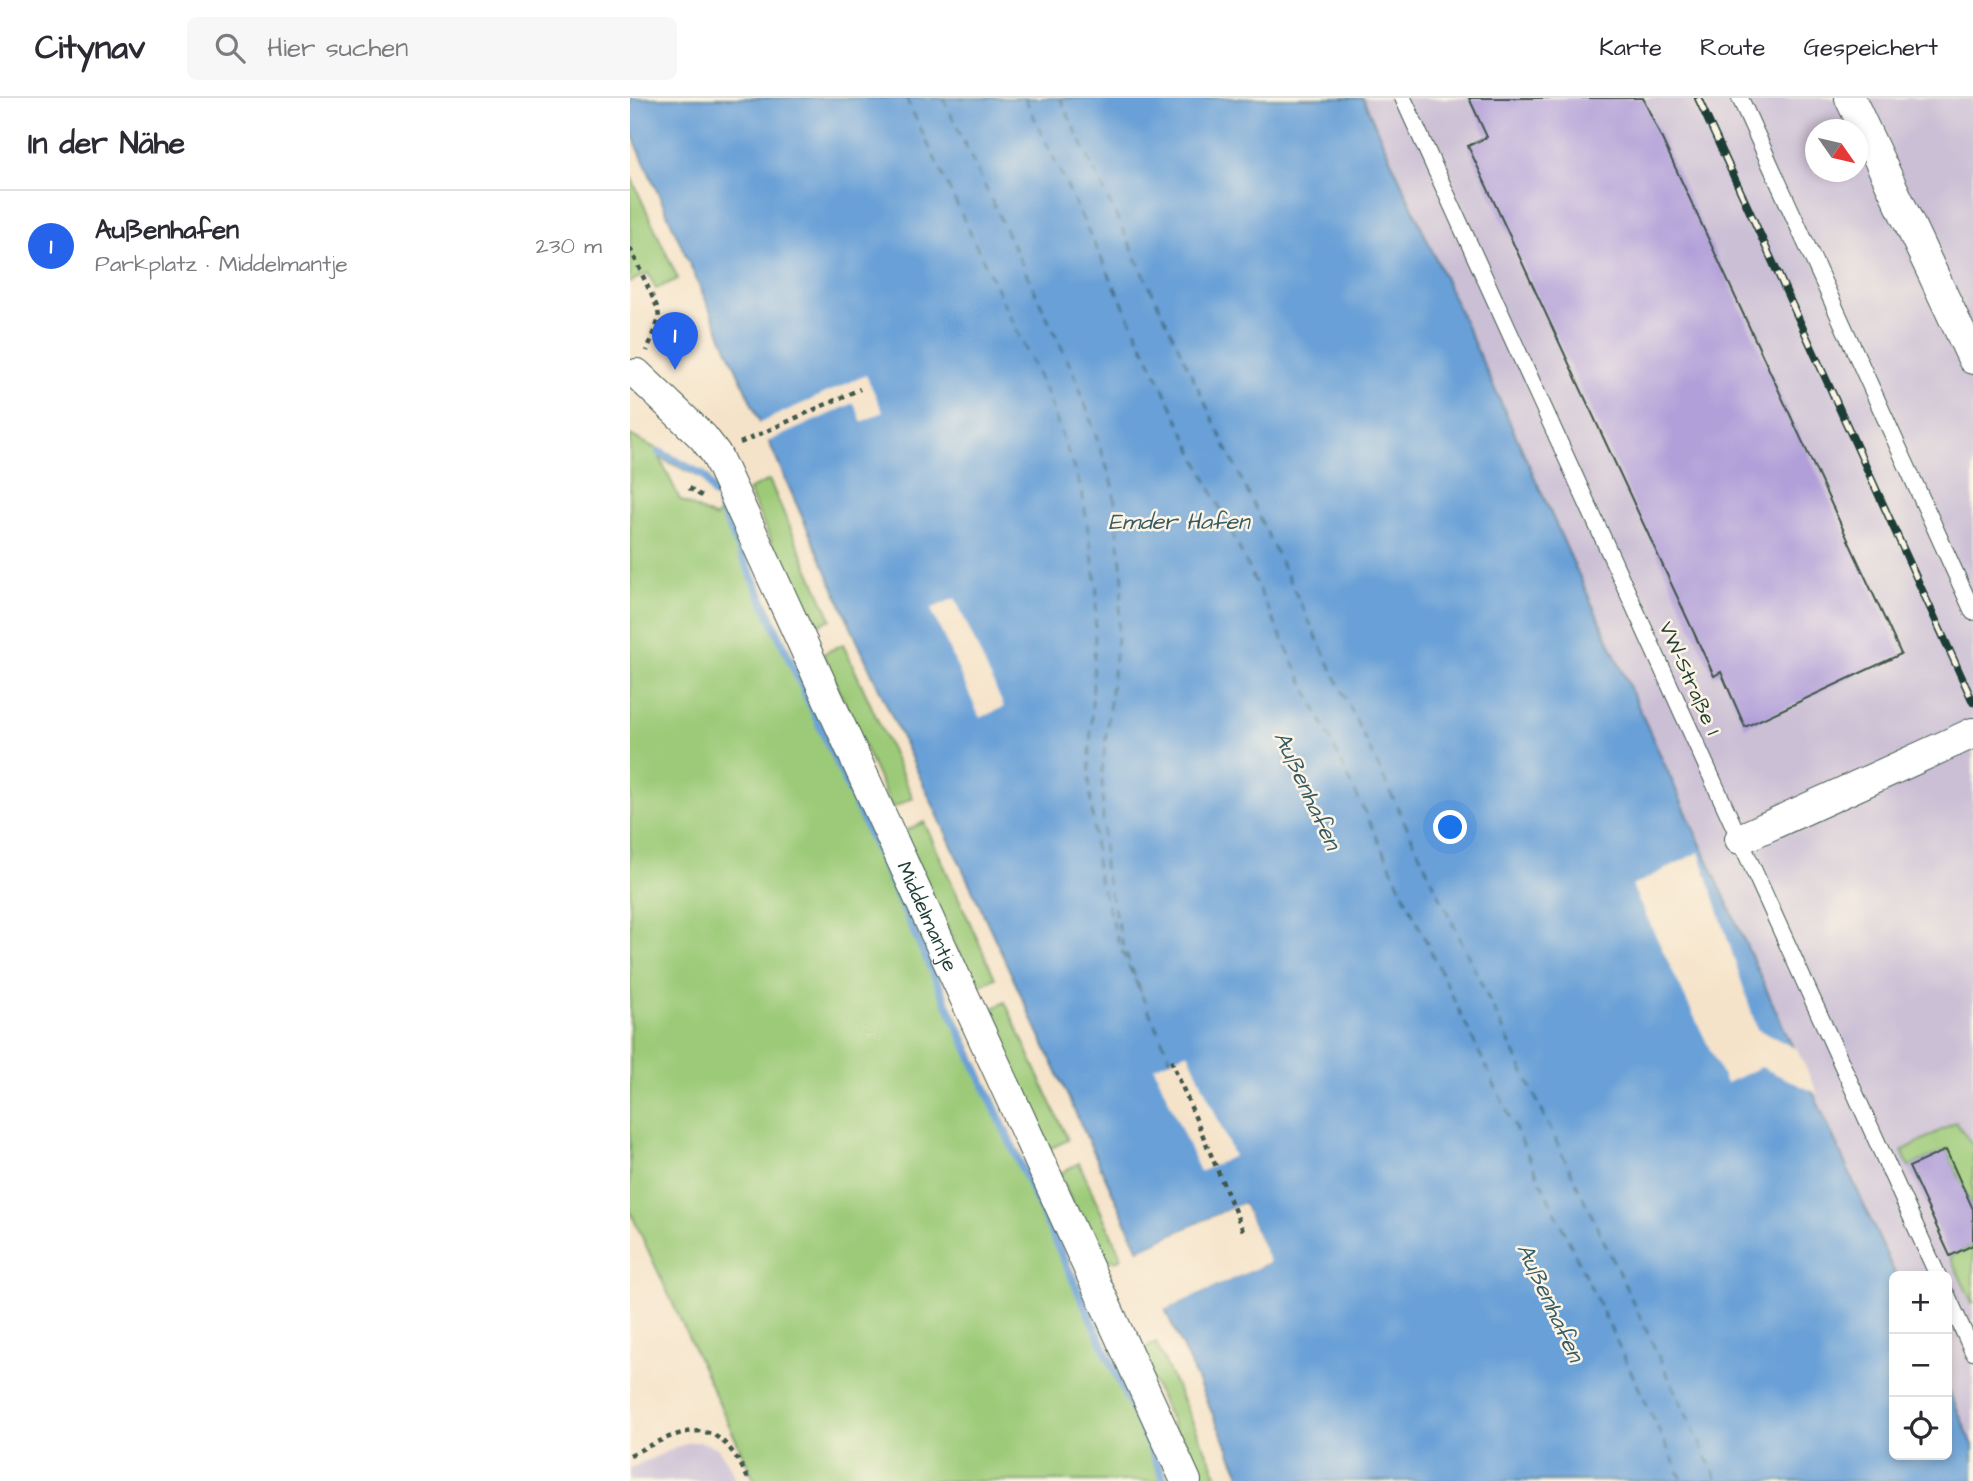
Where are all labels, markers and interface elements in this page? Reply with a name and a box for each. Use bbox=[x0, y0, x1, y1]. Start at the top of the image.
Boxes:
search box bbox=[187, 17, 677, 80]
text: Citynav bbox=[35, 25, 145, 71]
icon: search bbox=[211, 29, 249, 67]
text: Hier suchen bbox=[267, 30, 408, 66]
text: Karte bbox=[1599, 31, 1662, 65]
text: Route bbox=[1700, 31, 1765, 65]
text: Gespeichert bbox=[1803, 31, 1938, 65]
north arrow bbox=[1805, 119, 1868, 182]
text: In der Nähe bbox=[28, 123, 185, 165]
text: Außenhafen bbox=[95, 212, 239, 248]
text: 1 bbox=[50, 230, 52, 262]
text: 230 m bbox=[536, 230, 602, 262]
text: Parkplatz · Middelmantje bbox=[95, 248, 348, 280]
pin: 1 bbox=[652, 312, 698, 370]
water label: Emder Hafen bbox=[1109, 506, 1252, 538]
street label: VW-Straße 1 bbox=[1652, 617, 1728, 740]
water label: Außenhafen bbox=[1266, 726, 1350, 857]
your location bbox=[1433, 810, 1467, 844]
street label: Middelmantje bbox=[889, 857, 965, 976]
water label: Außenhafen bbox=[1509, 1238, 1593, 1369]
map controls bbox=[1889, 1271, 1952, 1460]
button: + bbox=[1889, 1271, 1952, 1334]
button: − bbox=[1889, 1334, 1952, 1397]
button: locate bbox=[1889, 1397, 1952, 1460]

